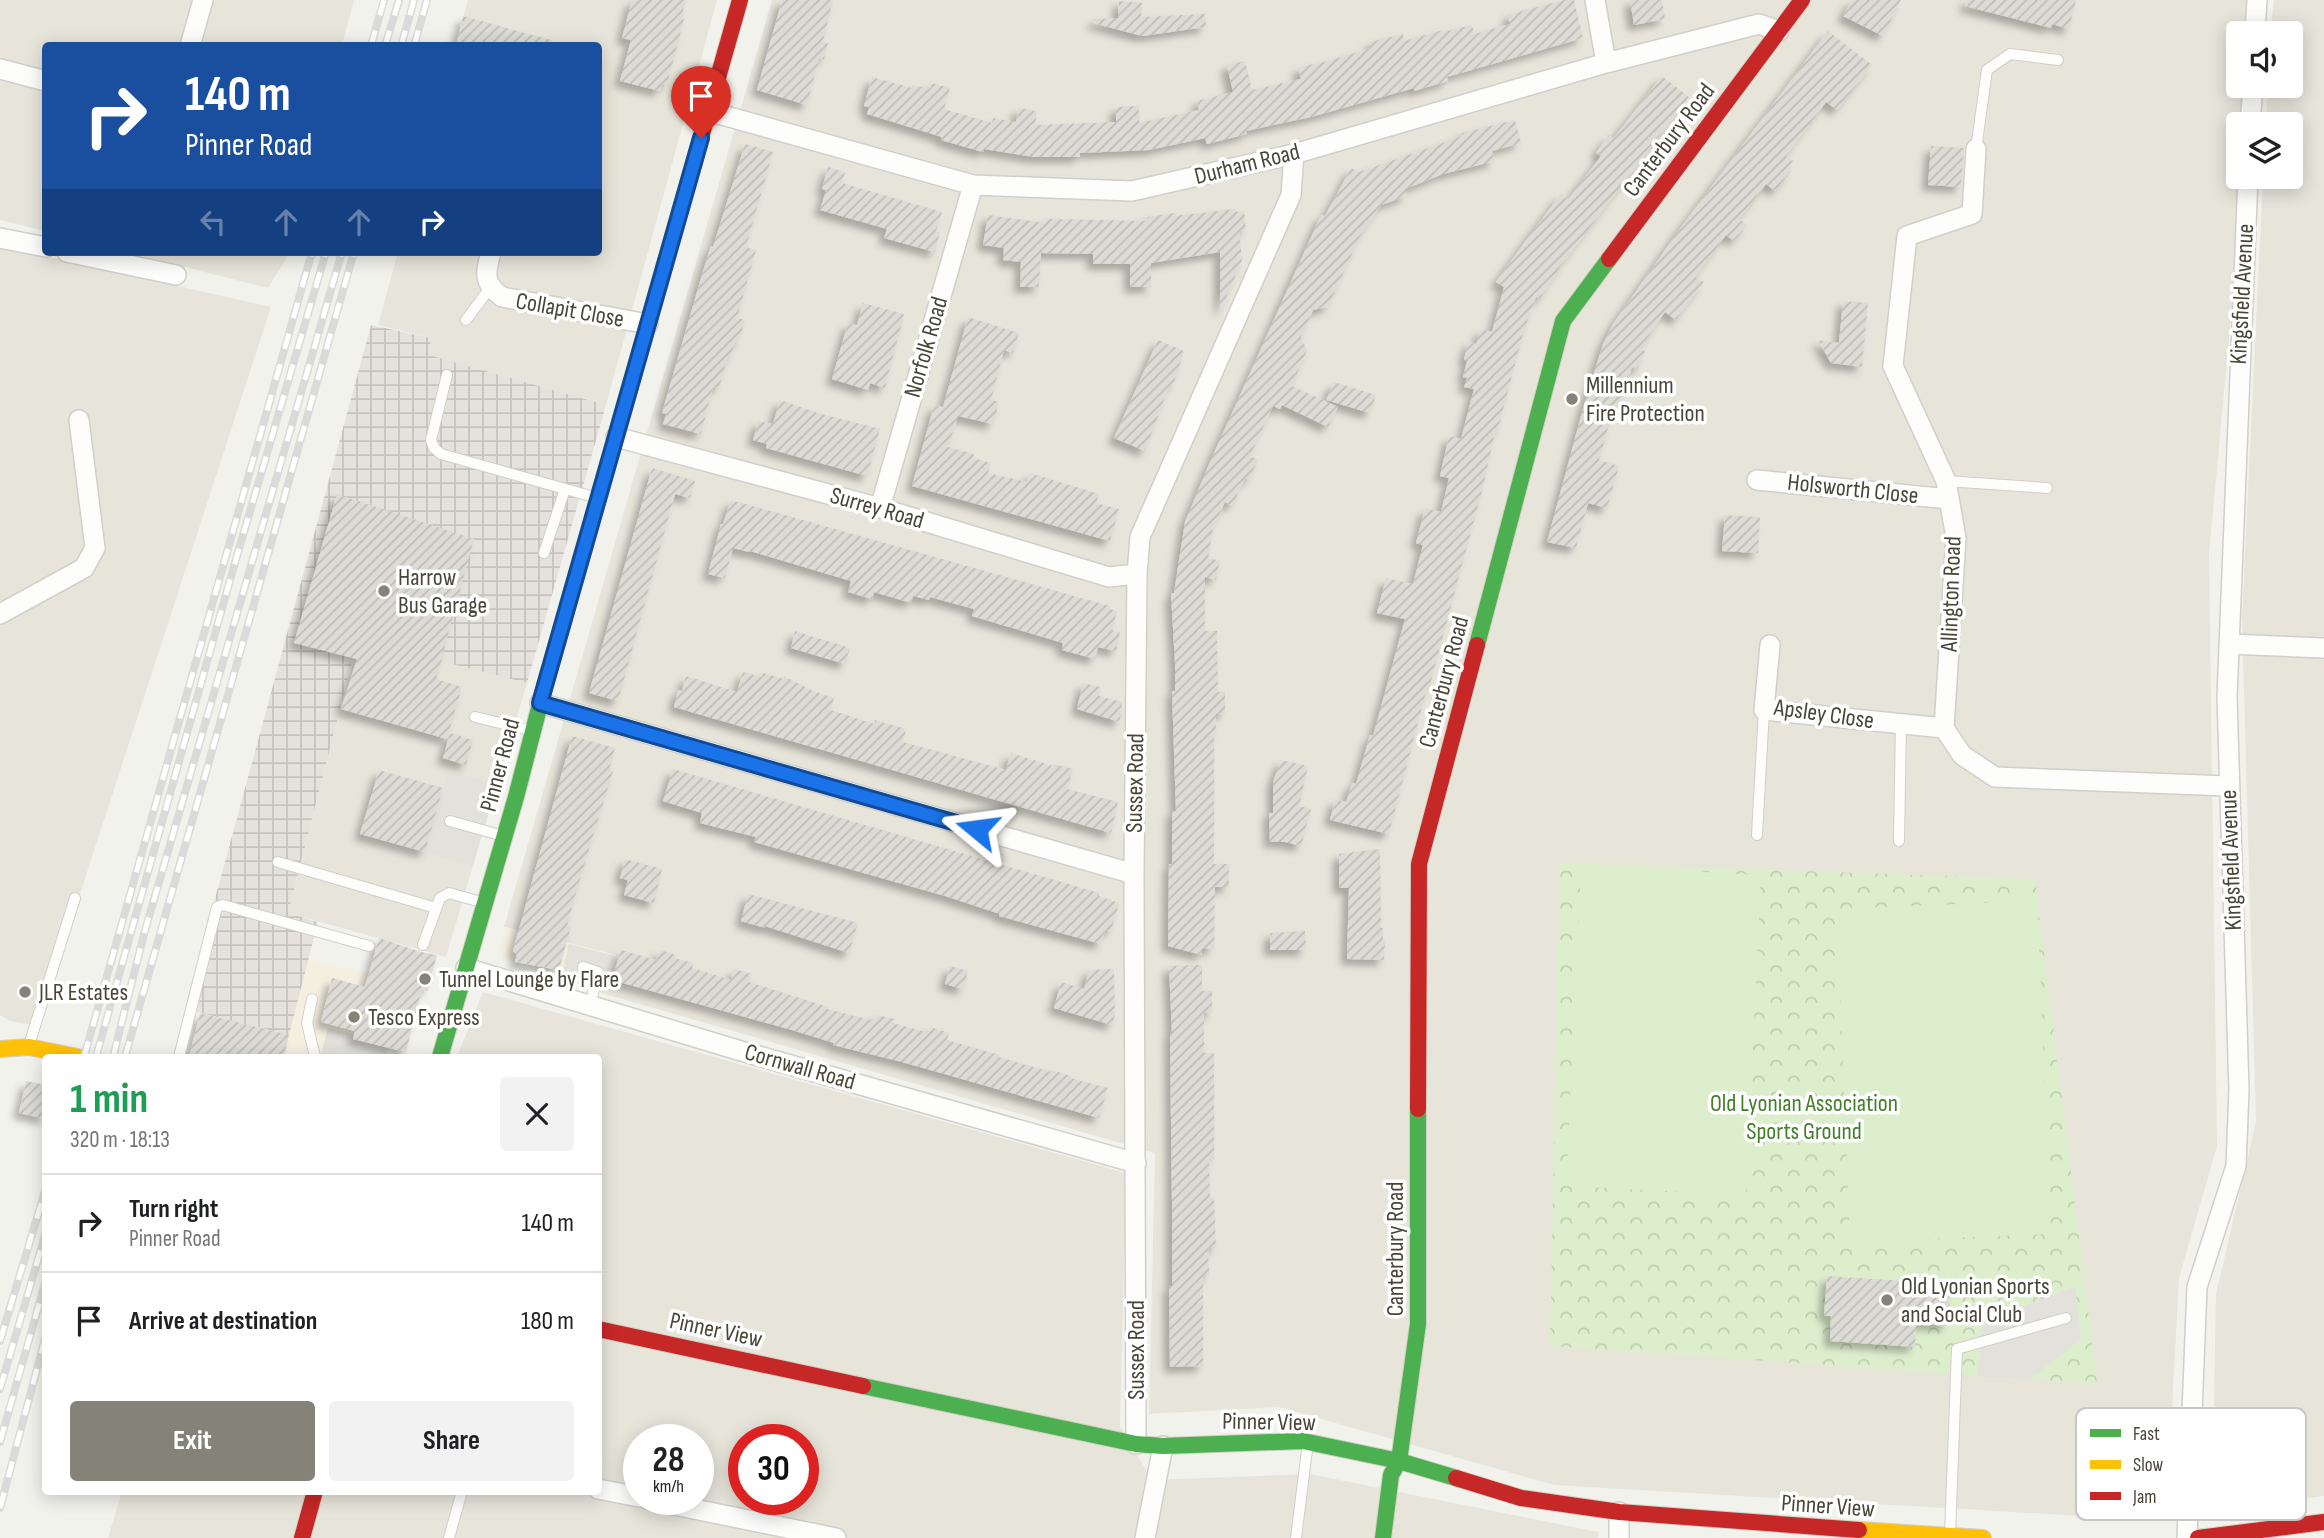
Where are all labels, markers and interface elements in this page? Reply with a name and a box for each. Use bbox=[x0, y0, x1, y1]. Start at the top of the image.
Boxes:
map controls bbox=[2226, 21, 2303, 189]
button: sound bbox=[2226, 21, 2303, 98]
text: 140 m bbox=[185, 66, 291, 125]
pin bbox=[671, 66, 731, 138]
icon: right bbox=[70, 70, 161, 161]
icon: arrive bbox=[682, 77, 720, 115]
street label: Canterbury Road bbox=[1617, 77, 1721, 203]
button: layers bbox=[2226, 112, 2303, 189]
text: Pinner Road bbox=[185, 126, 312, 165]
street label: Durham Road bbox=[1191, 137, 1303, 191]
icon: left bbox=[194, 203, 232, 241]
icon: ahead bbox=[267, 203, 305, 241]
icon: ahead bbox=[340, 203, 378, 241]
icon: right bbox=[413, 203, 451, 241]
street label: Kingsfield Avenue bbox=[2224, 223, 2260, 365]
street label: Collapit Close bbox=[514, 286, 626, 334]
street label: Norfolk Road bbox=[898, 293, 954, 401]
place label: Millennium Fire Protection bbox=[1586, 371, 1705, 428]
marker: Millennium Fire Protection bbox=[1564, 391, 1580, 407]
street label: Holsworth Close bbox=[1786, 468, 1920, 510]
street label: Surrey Road bbox=[827, 481, 927, 535]
street label: Allington Road bbox=[1934, 536, 1968, 653]
place label: Harrow Bus Garage bbox=[398, 563, 487, 620]
marker: Harrow Bus Garage bbox=[376, 583, 392, 599]
street label: Canterbury Road bbox=[1413, 613, 1475, 751]
street label: Apsley Close bbox=[1771, 692, 1876, 735]
street label: Pinner Road bbox=[474, 715, 526, 815]
street label: Sussex Road bbox=[1120, 733, 1150, 833]
street label: Kingsfield Avenue bbox=[2214, 789, 2248, 931]
position arrow bbox=[940, 792, 1014, 866]
place label: Tunnel Lounge by Flare bbox=[439, 965, 619, 994]
marker: Tunnel Lounge by Flare bbox=[417, 971, 433, 987]
place label: JLR Estates bbox=[38, 978, 128, 1007]
marker: JLR Estates bbox=[17, 984, 33, 1000]
place label: Tesco Express bbox=[368, 1003, 480, 1032]
marker: Tesco Express bbox=[346, 1009, 362, 1025]
street label: Cornwall Road bbox=[741, 1037, 859, 1097]
text: 1 min bbox=[70, 1074, 148, 1125]
button: close bbox=[500, 1077, 574, 1151]
park label: Old Lyonian Association Sports Ground bbox=[1710, 1089, 1898, 1146]
text: 320 m · 18:13 bbox=[70, 1126, 170, 1154]
street label: Canterbury Road bbox=[1381, 1182, 1410, 1316]
text: Turn right bbox=[129, 1194, 218, 1225]
icon: right bbox=[70, 1204, 108, 1242]
text: 140 m bbox=[522, 1208, 574, 1239]
text: Pinner Road bbox=[129, 1225, 221, 1253]
place label: Old Lyonian Sports and Social Club bbox=[1901, 1272, 2050, 1329]
marker: Old Lyonian Sports and Social Club bbox=[1879, 1292, 1895, 1308]
street label: Sussex Road bbox=[1122, 1300, 1151, 1400]
icon: arrive bbox=[70, 1302, 108, 1340]
text: Arrive at destination bbox=[129, 1306, 317, 1337]
text: 180 m bbox=[521, 1306, 574, 1337]
street label: Pinner View bbox=[667, 1306, 765, 1354]
button: Exit bbox=[70, 1401, 315, 1481]
button: Share bbox=[329, 1401, 574, 1481]
street label: Pinner View bbox=[1222, 1407, 1316, 1437]
legend bbox=[2076, 1408, 2306, 1520]
text: Fast bbox=[2133, 1423, 2160, 1446]
speed limit sign: 30 bbox=[728, 1424, 819, 1515]
text: 28 bbox=[653, 1439, 684, 1482]
text: Slow bbox=[2133, 1454, 2163, 1477]
text: km/h bbox=[653, 1476, 684, 1497]
text: Jam bbox=[2132, 1486, 2156, 1509]
street label: Pinner View bbox=[1780, 1488, 1876, 1524]

